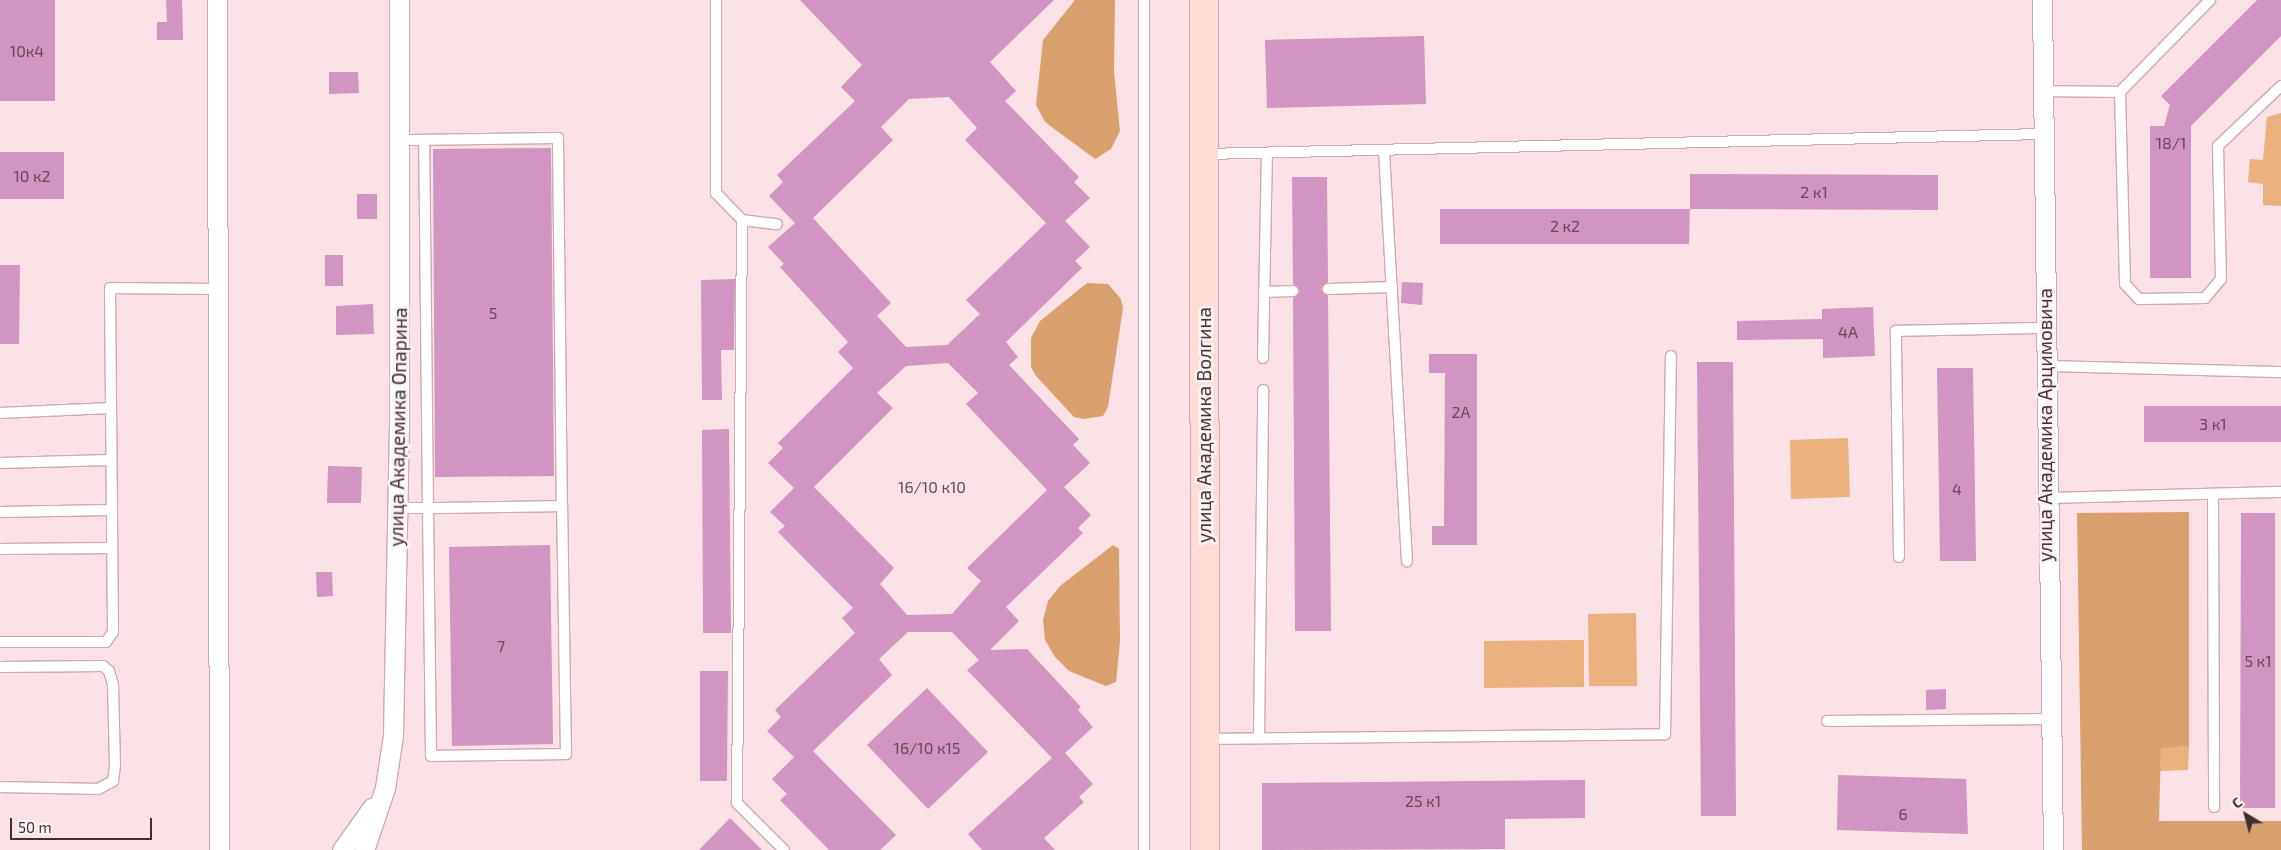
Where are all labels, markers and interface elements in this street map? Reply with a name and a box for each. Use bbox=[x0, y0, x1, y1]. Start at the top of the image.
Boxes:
house number: 10к4 bbox=[10, 41, 44, 61]
house number: 18/1 bbox=[2156, 133, 2186, 153]
house number: 10 к2 bbox=[13, 166, 51, 186]
house number: 2 к1 bbox=[1800, 182, 1828, 202]
house number: 2 к2 bbox=[1550, 216, 1580, 236]
street label: улица Академика Арцимовича bbox=[2034, 288, 2056, 562]
house number: 5 bbox=[489, 303, 497, 323]
street label: улица Академика Опарина bbox=[385, 307, 411, 547]
street label: улица Академика Волгина bbox=[1193, 307, 1215, 543]
house number: 4А bbox=[1838, 322, 1858, 342]
house number: 2А bbox=[1452, 402, 1470, 422]
house number: 3 к1 bbox=[2199, 414, 2227, 434]
house number: 16/10 к10 bbox=[898, 477, 966, 497]
house number: 4 bbox=[1952, 479, 1962, 499]
house number: 7 bbox=[497, 636, 505, 656]
house number: 5 к1 bbox=[2244, 651, 2272, 671]
house number: 16/10 к15 bbox=[894, 738, 960, 758]
north arrow bbox=[2221, 790, 2271, 840]
house number: 25 к1 bbox=[1405, 791, 1441, 811]
text: С bbox=[2228, 793, 2245, 812]
house number: 6 bbox=[1898, 804, 1908, 824]
scale bar bbox=[12, 808, 155, 840]
text: 50 m bbox=[18, 818, 52, 836]

